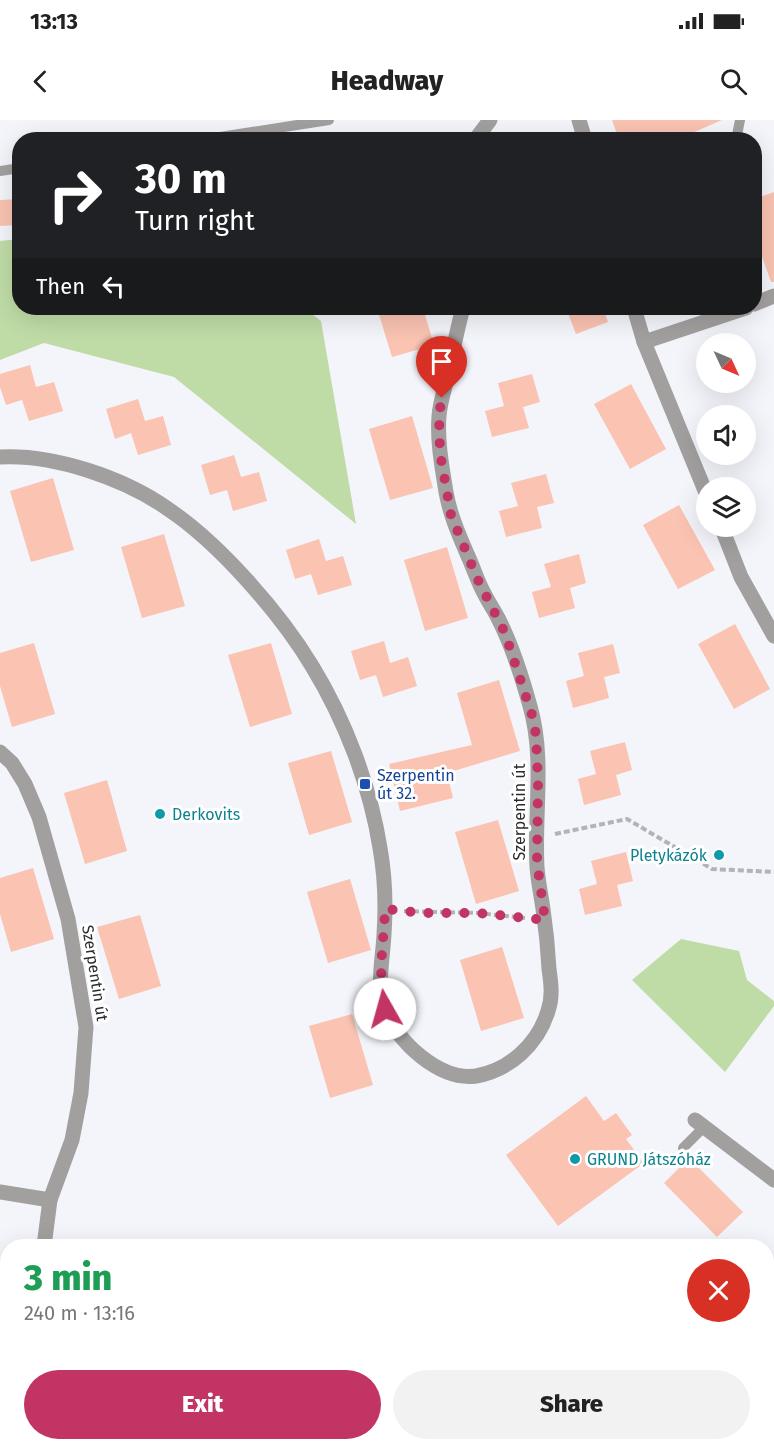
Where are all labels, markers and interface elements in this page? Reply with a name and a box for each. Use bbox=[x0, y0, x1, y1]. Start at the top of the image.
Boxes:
text: 13:13 bbox=[30, 8, 78, 35]
icon: back bbox=[24, 65, 57, 98]
text: Headway bbox=[331, 65, 443, 97]
icon: search bbox=[717, 65, 750, 98]
text: 30 m bbox=[135, 154, 227, 204]
icon: right bbox=[36, 156, 114, 234]
text: Turn right bbox=[135, 205, 255, 237]
icon: left bbox=[97, 270, 130, 303]
text: Then bbox=[36, 273, 85, 300]
north arrow bbox=[696, 333, 756, 393]
map controls bbox=[696, 333, 756, 537]
pin bbox=[416, 336, 467, 398]
icon: arrive bbox=[425, 345, 458, 378]
button: sound bbox=[696, 405, 756, 465]
button: layers bbox=[696, 477, 756, 537]
street label: Szerpentin út bbox=[510, 763, 529, 860]
place label: Szerpentin út 32. bbox=[377, 766, 455, 803]
marker: Szerpentin út 32. bbox=[358, 777, 372, 791]
place label: Derkovits bbox=[172, 805, 240, 824]
marker: Derkovits bbox=[153, 807, 167, 821]
place label: Pletykázók bbox=[630, 846, 708, 865]
marker: Pletykázók bbox=[712, 848, 726, 862]
street label: Szerpentin út bbox=[78, 924, 112, 1023]
position arrow bbox=[353, 977, 417, 1041]
place label: GRUND Játszóház bbox=[587, 1150, 711, 1169]
marker: GRUND Játszóház bbox=[568, 1152, 582, 1166]
text: 3 min bbox=[24, 1256, 112, 1300]
button: close bbox=[687, 1259, 750, 1322]
text: 240 m · 13:16 bbox=[24, 1301, 135, 1325]
button: Exit bbox=[24, 1370, 381, 1439]
button: Share bbox=[393, 1370, 750, 1439]

